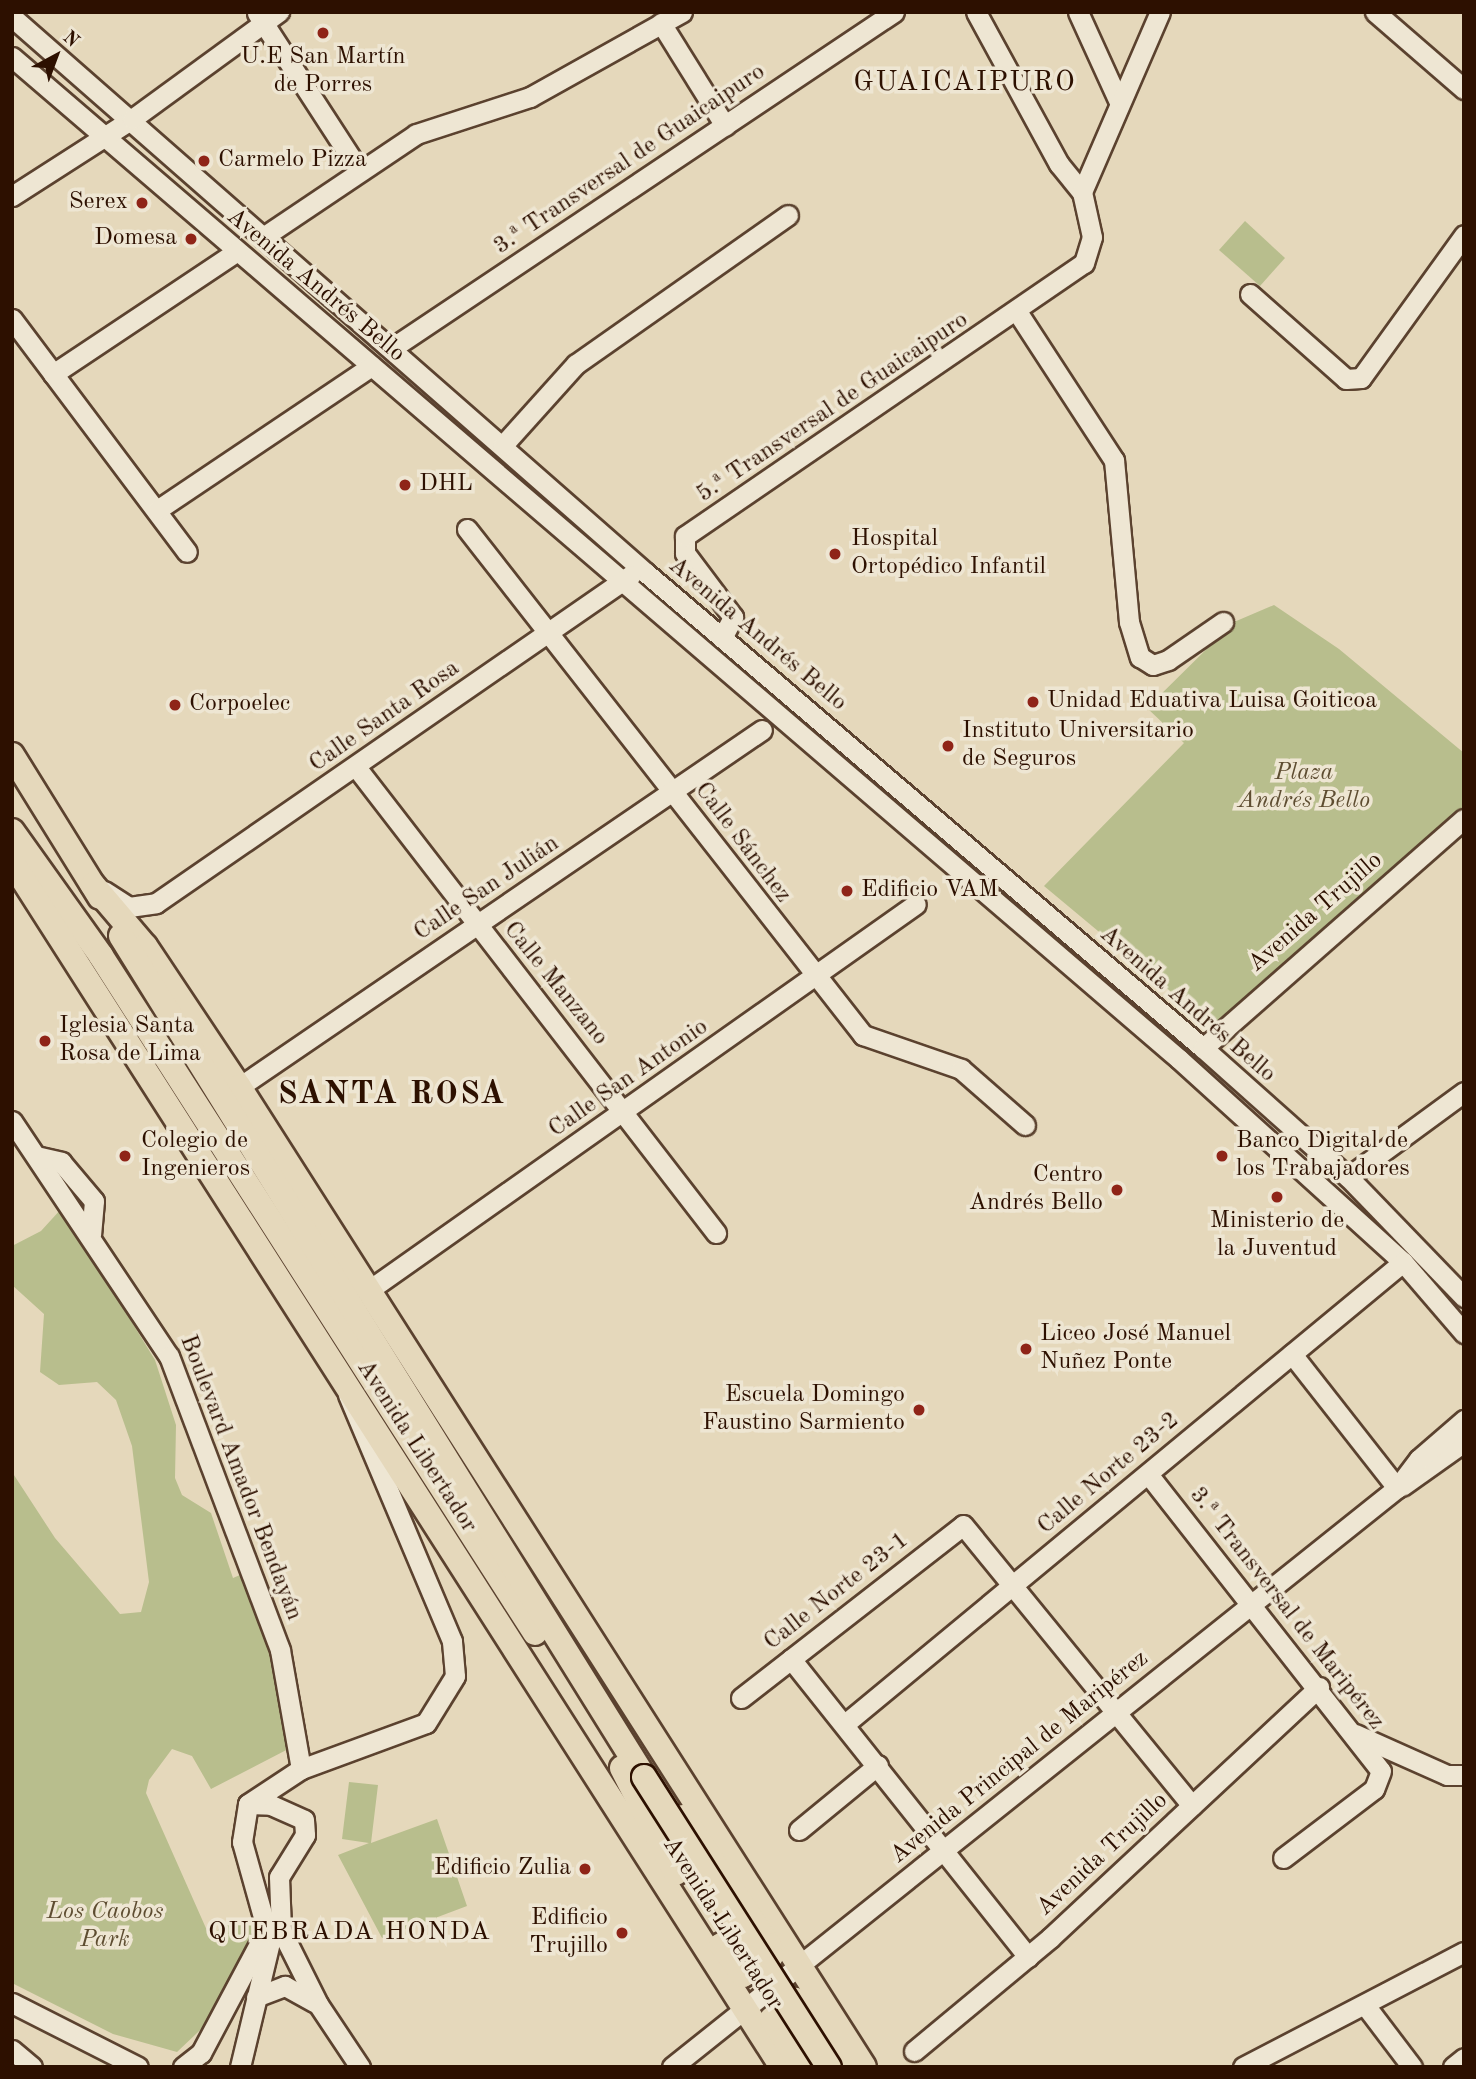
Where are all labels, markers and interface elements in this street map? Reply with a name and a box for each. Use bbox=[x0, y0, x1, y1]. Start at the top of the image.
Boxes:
north arrow bbox=[21, 21, 91, 91]
marker: U.E San Martín de Porres bbox=[315, 25, 331, 41]
text: N bbox=[58, 28, 82, 52]
place label: U.E San Martín de Porres bbox=[241, 44, 405, 100]
street label: 3.ª Transversal de Guaicaipuro bbox=[489, 58, 771, 262]
district label: GUAICAIPURO bbox=[855, 66, 1075, 100]
place label: Carmelo Pizza bbox=[218, 147, 367, 175]
marker: Carmelo Pizza bbox=[196, 153, 212, 169]
place label: Serex bbox=[69, 189, 128, 217]
marker: Serex bbox=[134, 195, 150, 211]
street label: Avenida Andrés Bello bbox=[220, 203, 410, 369]
place label: Domesa bbox=[94, 225, 177, 253]
marker: Domesa bbox=[183, 231, 199, 247]
street label: 5.ª Transversal de Guaicaipuro bbox=[692, 306, 974, 510]
place label: DHL bbox=[419, 471, 473, 499]
marker: DHL bbox=[397, 477, 413, 493]
place label: Hospital Ortopédico Infantil bbox=[851, 526, 1046, 582]
marker: Hospital Ortopédico Infantil bbox=[825, 544, 845, 564]
street label: Avenida Andrés Bello bbox=[662, 552, 852, 718]
street label: Calle Santa Rosa bbox=[304, 655, 466, 779]
place label: Unidad Eduativa Luisa Goiticoa bbox=[1047, 688, 1377, 716]
place label: Corpoelec bbox=[189, 691, 290, 719]
marker: Unidad Eduativa Luisa Goiticoa bbox=[1025, 694, 1041, 710]
marker: Corpoelec bbox=[167, 697, 183, 713]
place label: Instituto Universitario de Seguros bbox=[962, 718, 1194, 774]
marker: Instituto Universitario de Seguros bbox=[940, 738, 956, 754]
park label: Plaza Andrés Bello bbox=[1238, 760, 1370, 816]
street label: Calle Sánchez bbox=[687, 777, 797, 909]
street label: Calle San Julián bbox=[409, 830, 565, 948]
street label: Avenida Trujillo bbox=[1243, 847, 1389, 979]
place label: Edificio VAM bbox=[861, 877, 998, 905]
marker: Edificio VAM bbox=[839, 883, 855, 899]
street label: Calle Manzano bbox=[496, 916, 614, 1052]
street label: Avenida Andrés Bello bbox=[1093, 921, 1281, 1089]
place label: Iglesia Santa Rosa de Lima bbox=[59, 1013, 201, 1069]
street label: Calle San Antonio bbox=[544, 1013, 714, 1145]
marker: Iglesia Santa Rosa de Lima bbox=[37, 1033, 53, 1049]
district label: SANTA ROSA bbox=[279, 1076, 505, 1114]
place label: Colegio de Ingenieros bbox=[141, 1128, 250, 1184]
place label: Banco Digital de los Trabajadores bbox=[1236, 1128, 1410, 1184]
marker: Colegio de Ingenieros bbox=[115, 1146, 135, 1166]
marker: Banco Digital de los Trabajadores bbox=[1214, 1148, 1230, 1164]
place label: Centro Andrés Bello bbox=[969, 1162, 1103, 1218]
marker: Centro Andrés Bello bbox=[1109, 1182, 1125, 1198]
marker: Ministerio de la Juventud bbox=[1269, 1189, 1285, 1205]
place label: Ministerio de la Juventud bbox=[1210, 1208, 1344, 1264]
place label: Liceo José Manuel Nuñez Ponte bbox=[1040, 1321, 1231, 1377]
street label: Boulevard Amador Bendayán bbox=[172, 1331, 308, 1625]
marker: Liceo José Manuel Nuñez Ponte bbox=[1018, 1341, 1034, 1357]
street label: Avenida Libertador bbox=[349, 1355, 483, 1539]
place label: Escuela Domingo Faustino Sarmiento bbox=[702, 1382, 905, 1438]
marker: Escuela Domingo Faustino Sarmiento bbox=[911, 1402, 927, 1418]
street label: Calle Norte 23-2 bbox=[1032, 1407, 1186, 1541]
street label: 3.ª Transversal de Maripérez bbox=[1182, 1482, 1390, 1736]
street label: Calle Norte 23-1 bbox=[759, 1527, 915, 1657]
street label: Avenida Principal de Maripérez bbox=[885, 1645, 1155, 1871]
street label: Avenida Trujillo bbox=[1031, 1787, 1175, 1923]
street label: Avenida Libertador bbox=[655, 1832, 789, 2016]
place label: Edificio Zulia bbox=[434, 1855, 571, 1883]
marker: Edificio Zulia bbox=[577, 1861, 593, 1877]
park label: Los Caobos Park bbox=[47, 1899, 163, 1955]
place label: Edificio Trujillo bbox=[529, 1905, 608, 1961]
district label: QUEBRADA HONDA bbox=[210, 1917, 490, 1949]
marker: Edificio Trujillo bbox=[614, 1925, 630, 1941]

